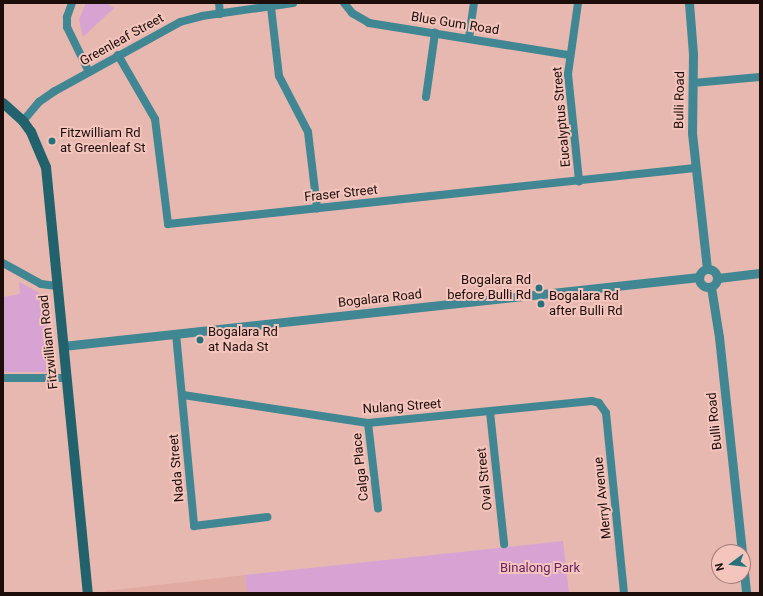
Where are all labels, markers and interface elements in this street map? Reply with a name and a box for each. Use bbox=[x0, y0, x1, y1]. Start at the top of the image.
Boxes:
street label: Blue Gum Road bbox=[410, 9, 500, 39]
street label: Greenleaf Street bbox=[77, 11, 167, 69]
street label: Eucalyptus Street bbox=[550, 66, 574, 168]
street label: Bulli Road bbox=[672, 71, 688, 129]
place label: Fitzwilliam Rd at Greenleaf St bbox=[60, 126, 145, 157]
marker: Fitzwilliam Rd at Greenleaf St bbox=[47, 136, 57, 146]
street label: Fraser Street bbox=[304, 182, 378, 206]
place label: Bogalara Rd before Bulli Rd bbox=[447, 273, 531, 304]
marker: Bogalara Rd before Bulli Rd bbox=[534, 283, 544, 293]
street label: Bogalara Road bbox=[337, 287, 423, 311]
place label: Bogalara Rd after Bulli Rd bbox=[549, 289, 623, 320]
street label: Fitzwilliam Road bbox=[36, 294, 62, 390]
marker: Bogalara Rd after Bulli Rd bbox=[536, 299, 546, 309]
place label: Bogalara Rd at Nada St bbox=[208, 325, 278, 356]
marker: Bogalara Rd at Nada St bbox=[195, 335, 205, 345]
street label: Bulli Road bbox=[704, 391, 726, 451]
street label: Nulang Street bbox=[362, 396, 442, 418]
street label: Calga Place bbox=[350, 432, 372, 502]
street label: Nada Street bbox=[166, 433, 188, 503]
street label: Oval Street bbox=[474, 447, 496, 511]
street label: Merryl Avenue bbox=[591, 456, 615, 540]
north arrow bbox=[711, 544, 751, 584]
park label: Binalong Park bbox=[500, 560, 580, 576]
text: N bbox=[713, 562, 727, 572]

